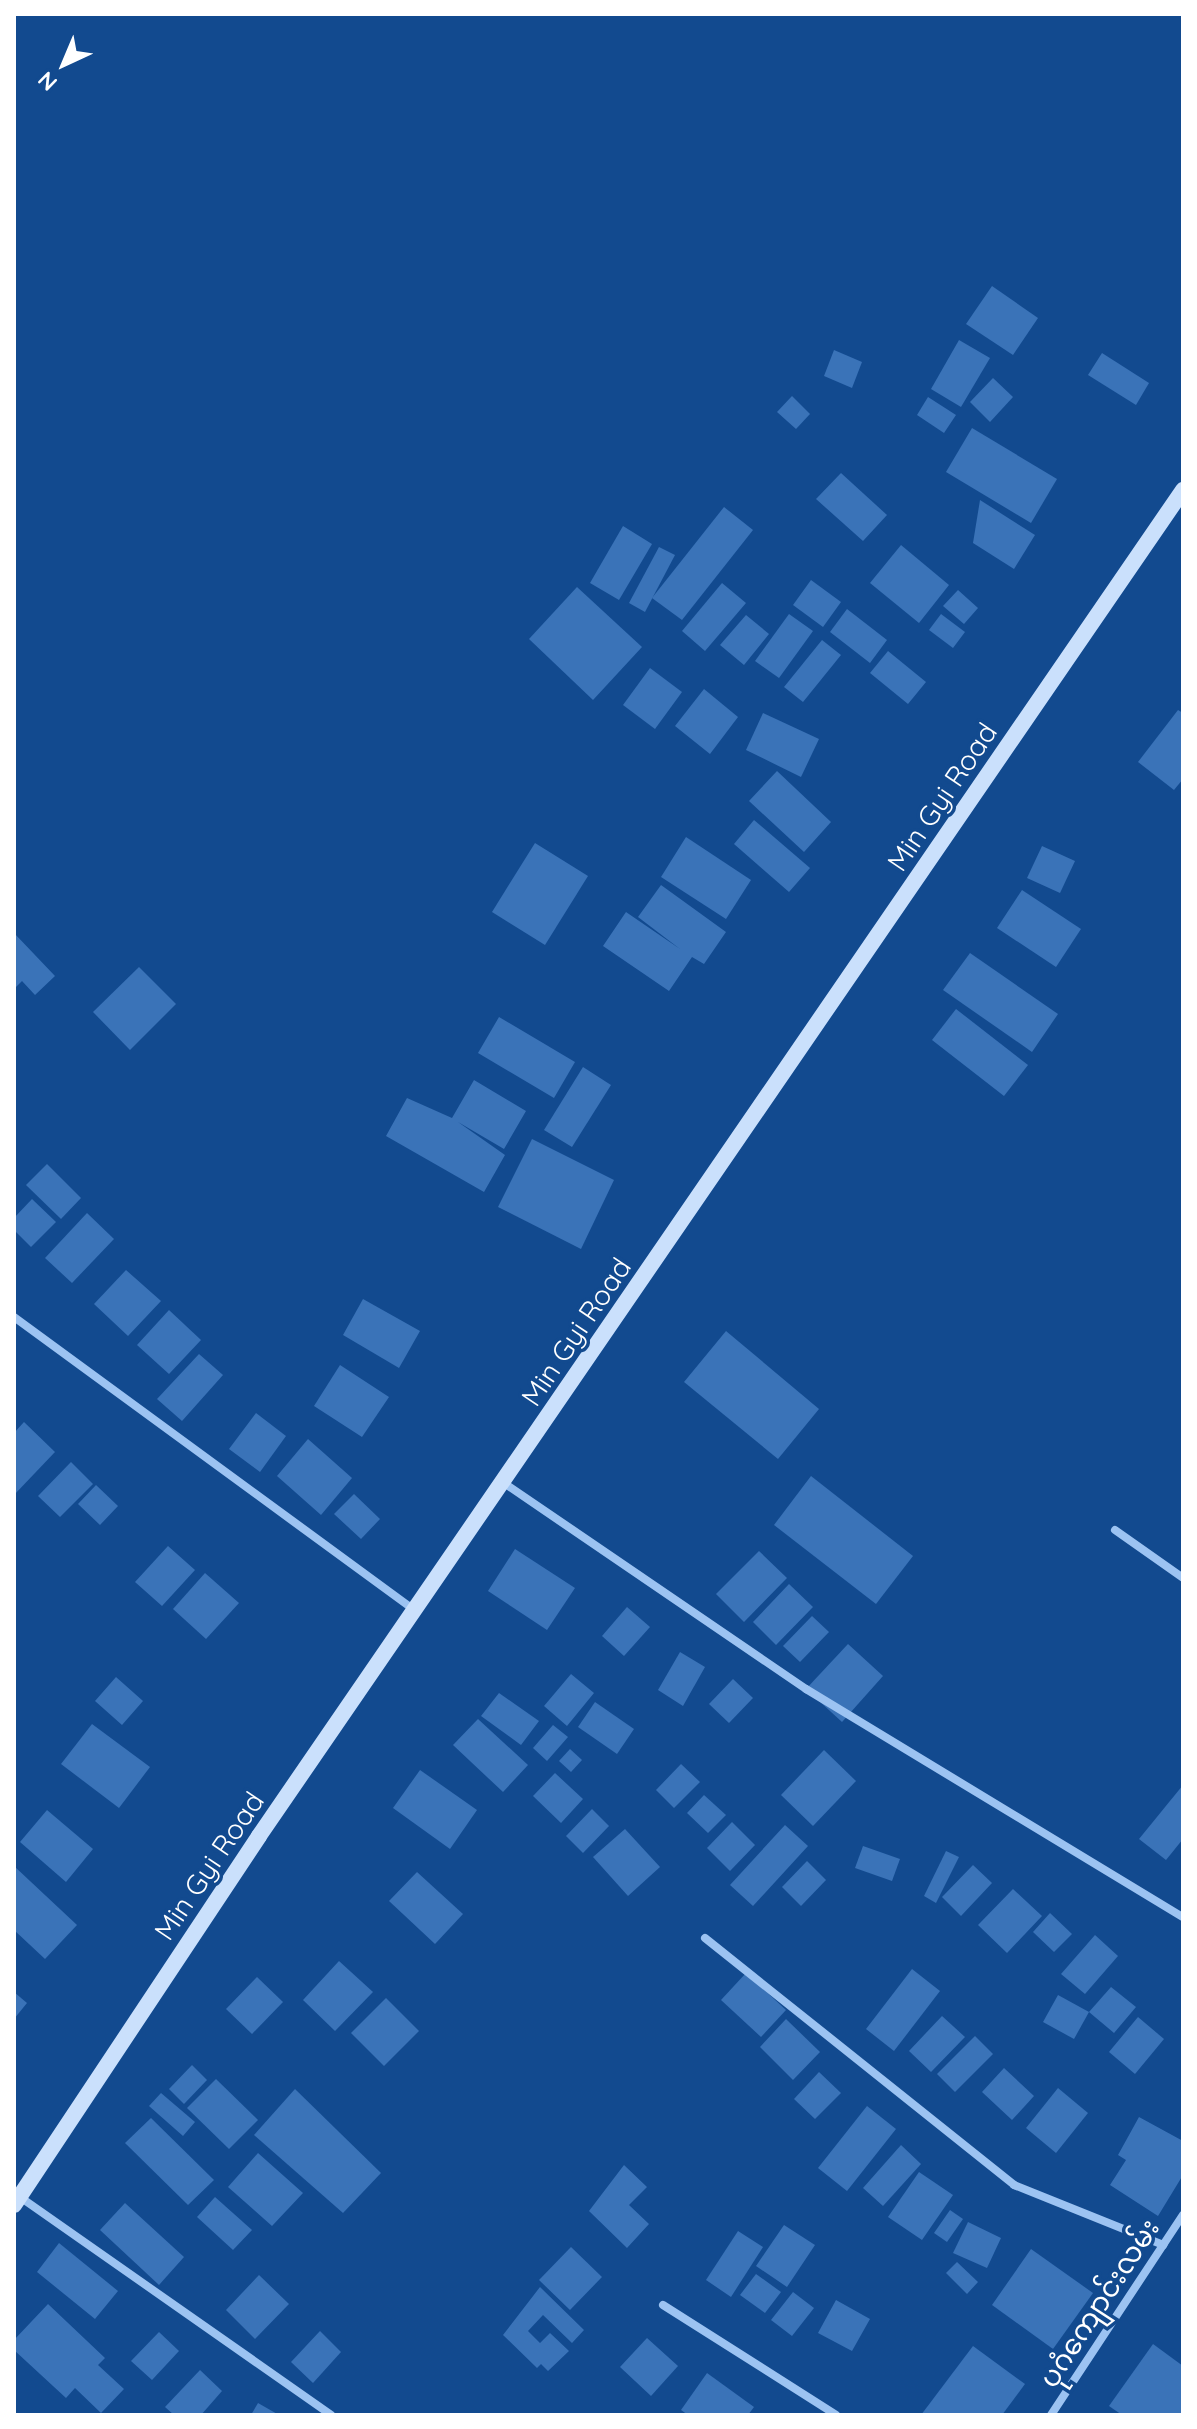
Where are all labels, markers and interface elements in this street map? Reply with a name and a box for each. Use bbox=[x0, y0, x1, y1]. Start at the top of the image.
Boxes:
north arrow bbox=[24, 24, 104, 104]
text: N bbox=[32, 66, 63, 97]
street label: Min Gyi Road bbox=[880, 717, 1004, 877]
street label: Min Gyi Road bbox=[514, 1252, 638, 1412]
street label: Min Gyi Road bbox=[147, 1786, 271, 1946]
street label: ပုဂံကျောင်းလမ်း bbox=[1032, 2212, 1166, 2394]

